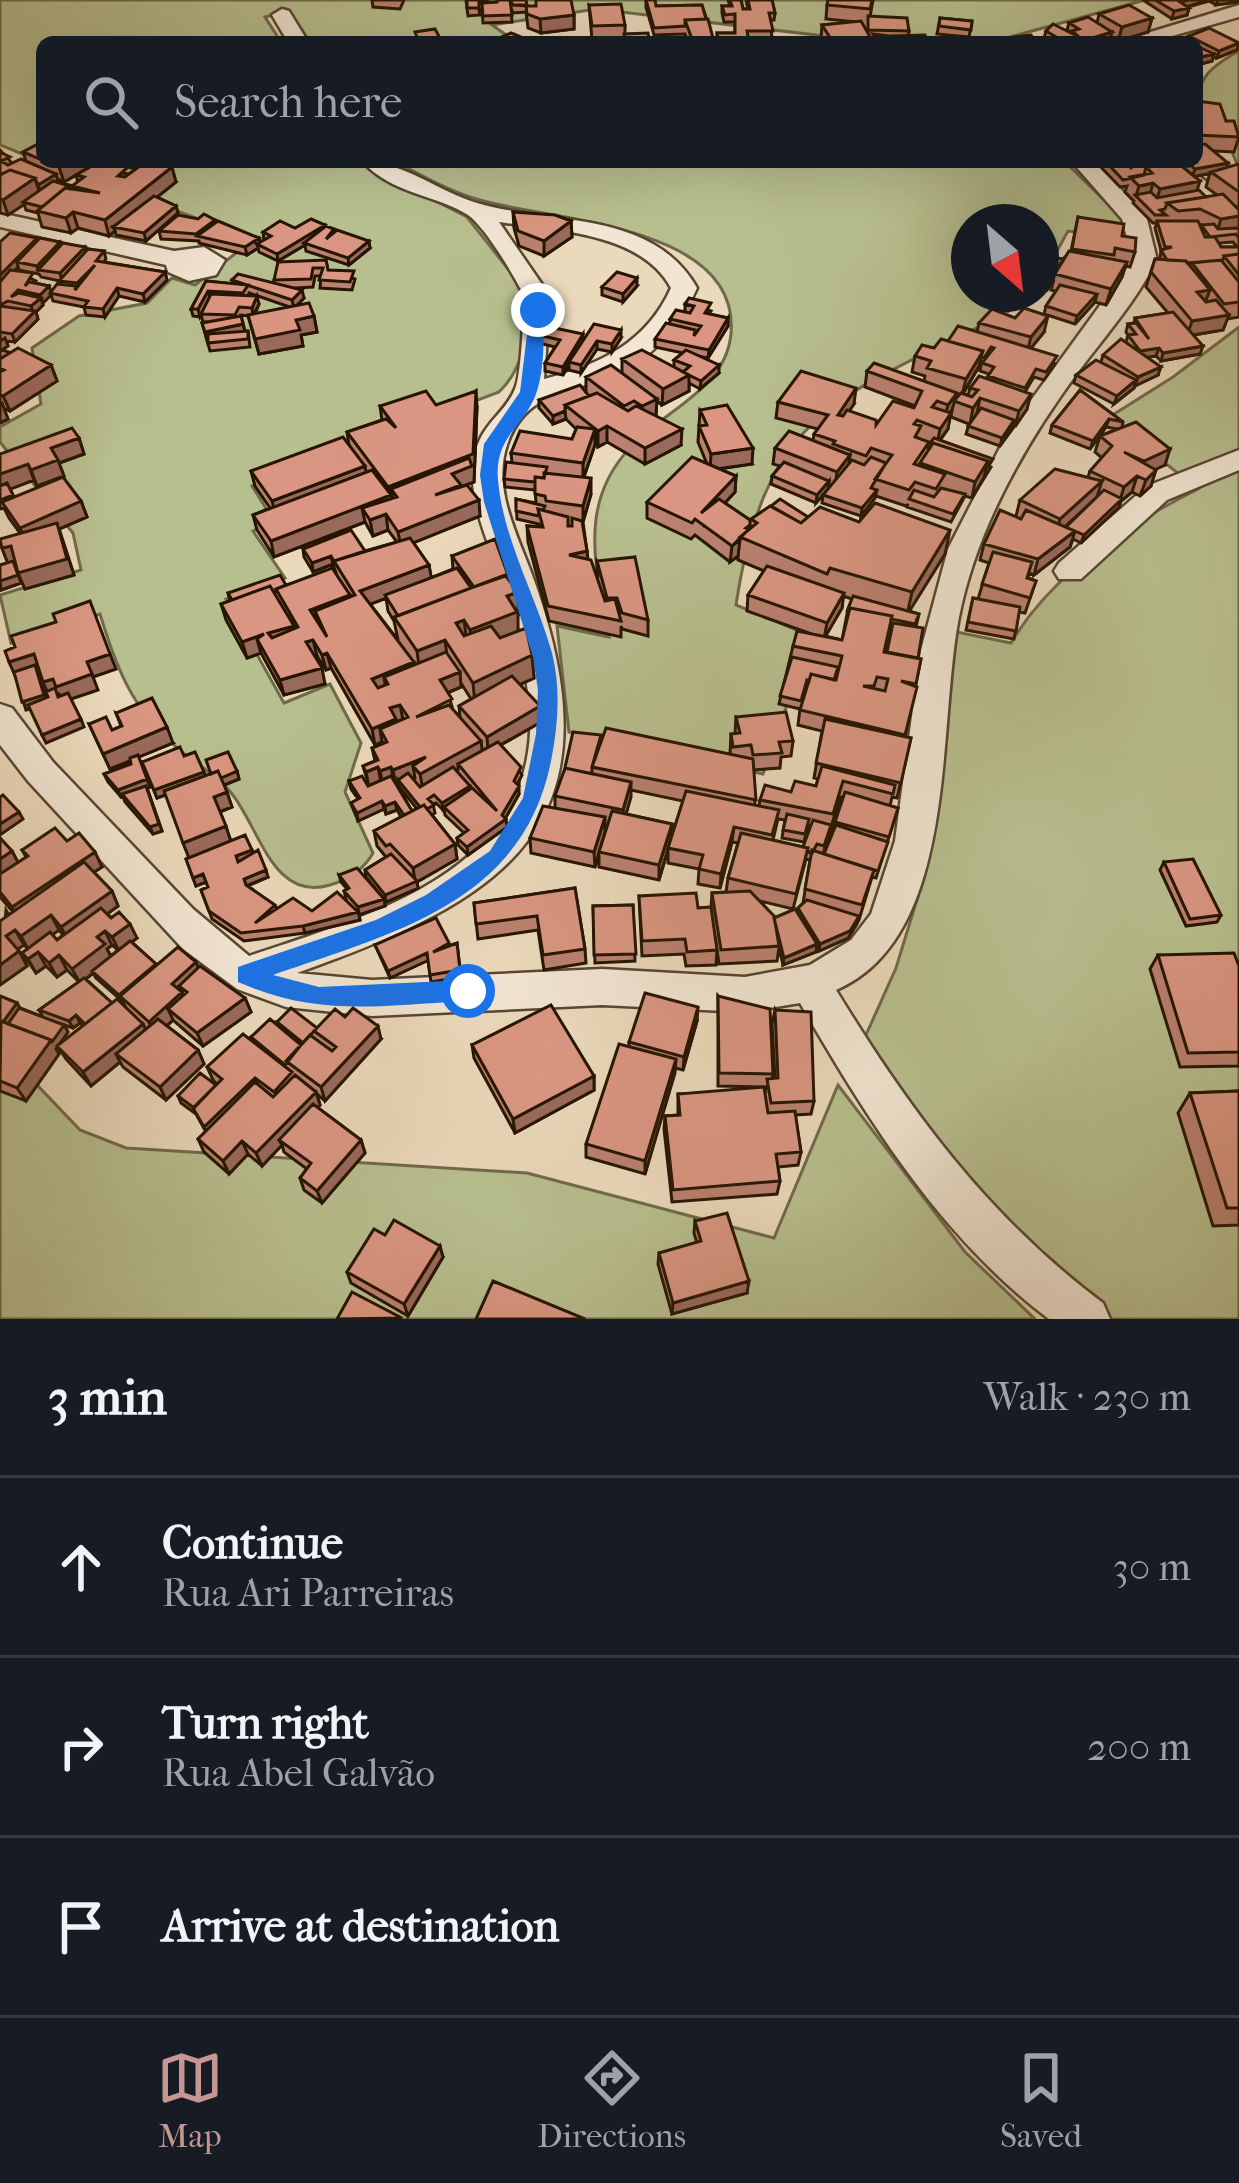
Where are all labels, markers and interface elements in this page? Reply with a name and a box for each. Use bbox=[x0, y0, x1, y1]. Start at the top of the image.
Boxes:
search box bbox=[36, 36, 1203, 168]
icon: search bbox=[78, 69, 144, 135]
text: Search here bbox=[174, 76, 402, 129]
north arrow bbox=[951, 204, 1059, 312]
route end bbox=[511, 283, 565, 337]
route start bbox=[441, 964, 495, 1018]
text: 3 min bbox=[48, 1367, 167, 1427]
text: Walk · 230 m bbox=[984, 1374, 1191, 1420]
text: Continue bbox=[162, 1517, 343, 1570]
icon: ahead bbox=[48, 1534, 114, 1600]
text: 30 m bbox=[1113, 1544, 1191, 1590]
text: Rua Ari Parreiras bbox=[162, 1570, 454, 1616]
text: Turn right bbox=[162, 1697, 369, 1750]
icon: right bbox=[48, 1714, 114, 1780]
text: 200 m bbox=[1087, 1724, 1191, 1770]
text: Rua Abel Galvão bbox=[162, 1750, 435, 1796]
icon: arrive bbox=[48, 1894, 114, 1960]
text: Arrive at destination bbox=[162, 1900, 559, 1953]
tab: Map bbox=[157, 2045, 223, 2156]
tab: Directions bbox=[537, 2045, 686, 2156]
tab: Saved bbox=[1000, 2045, 1082, 2156]

